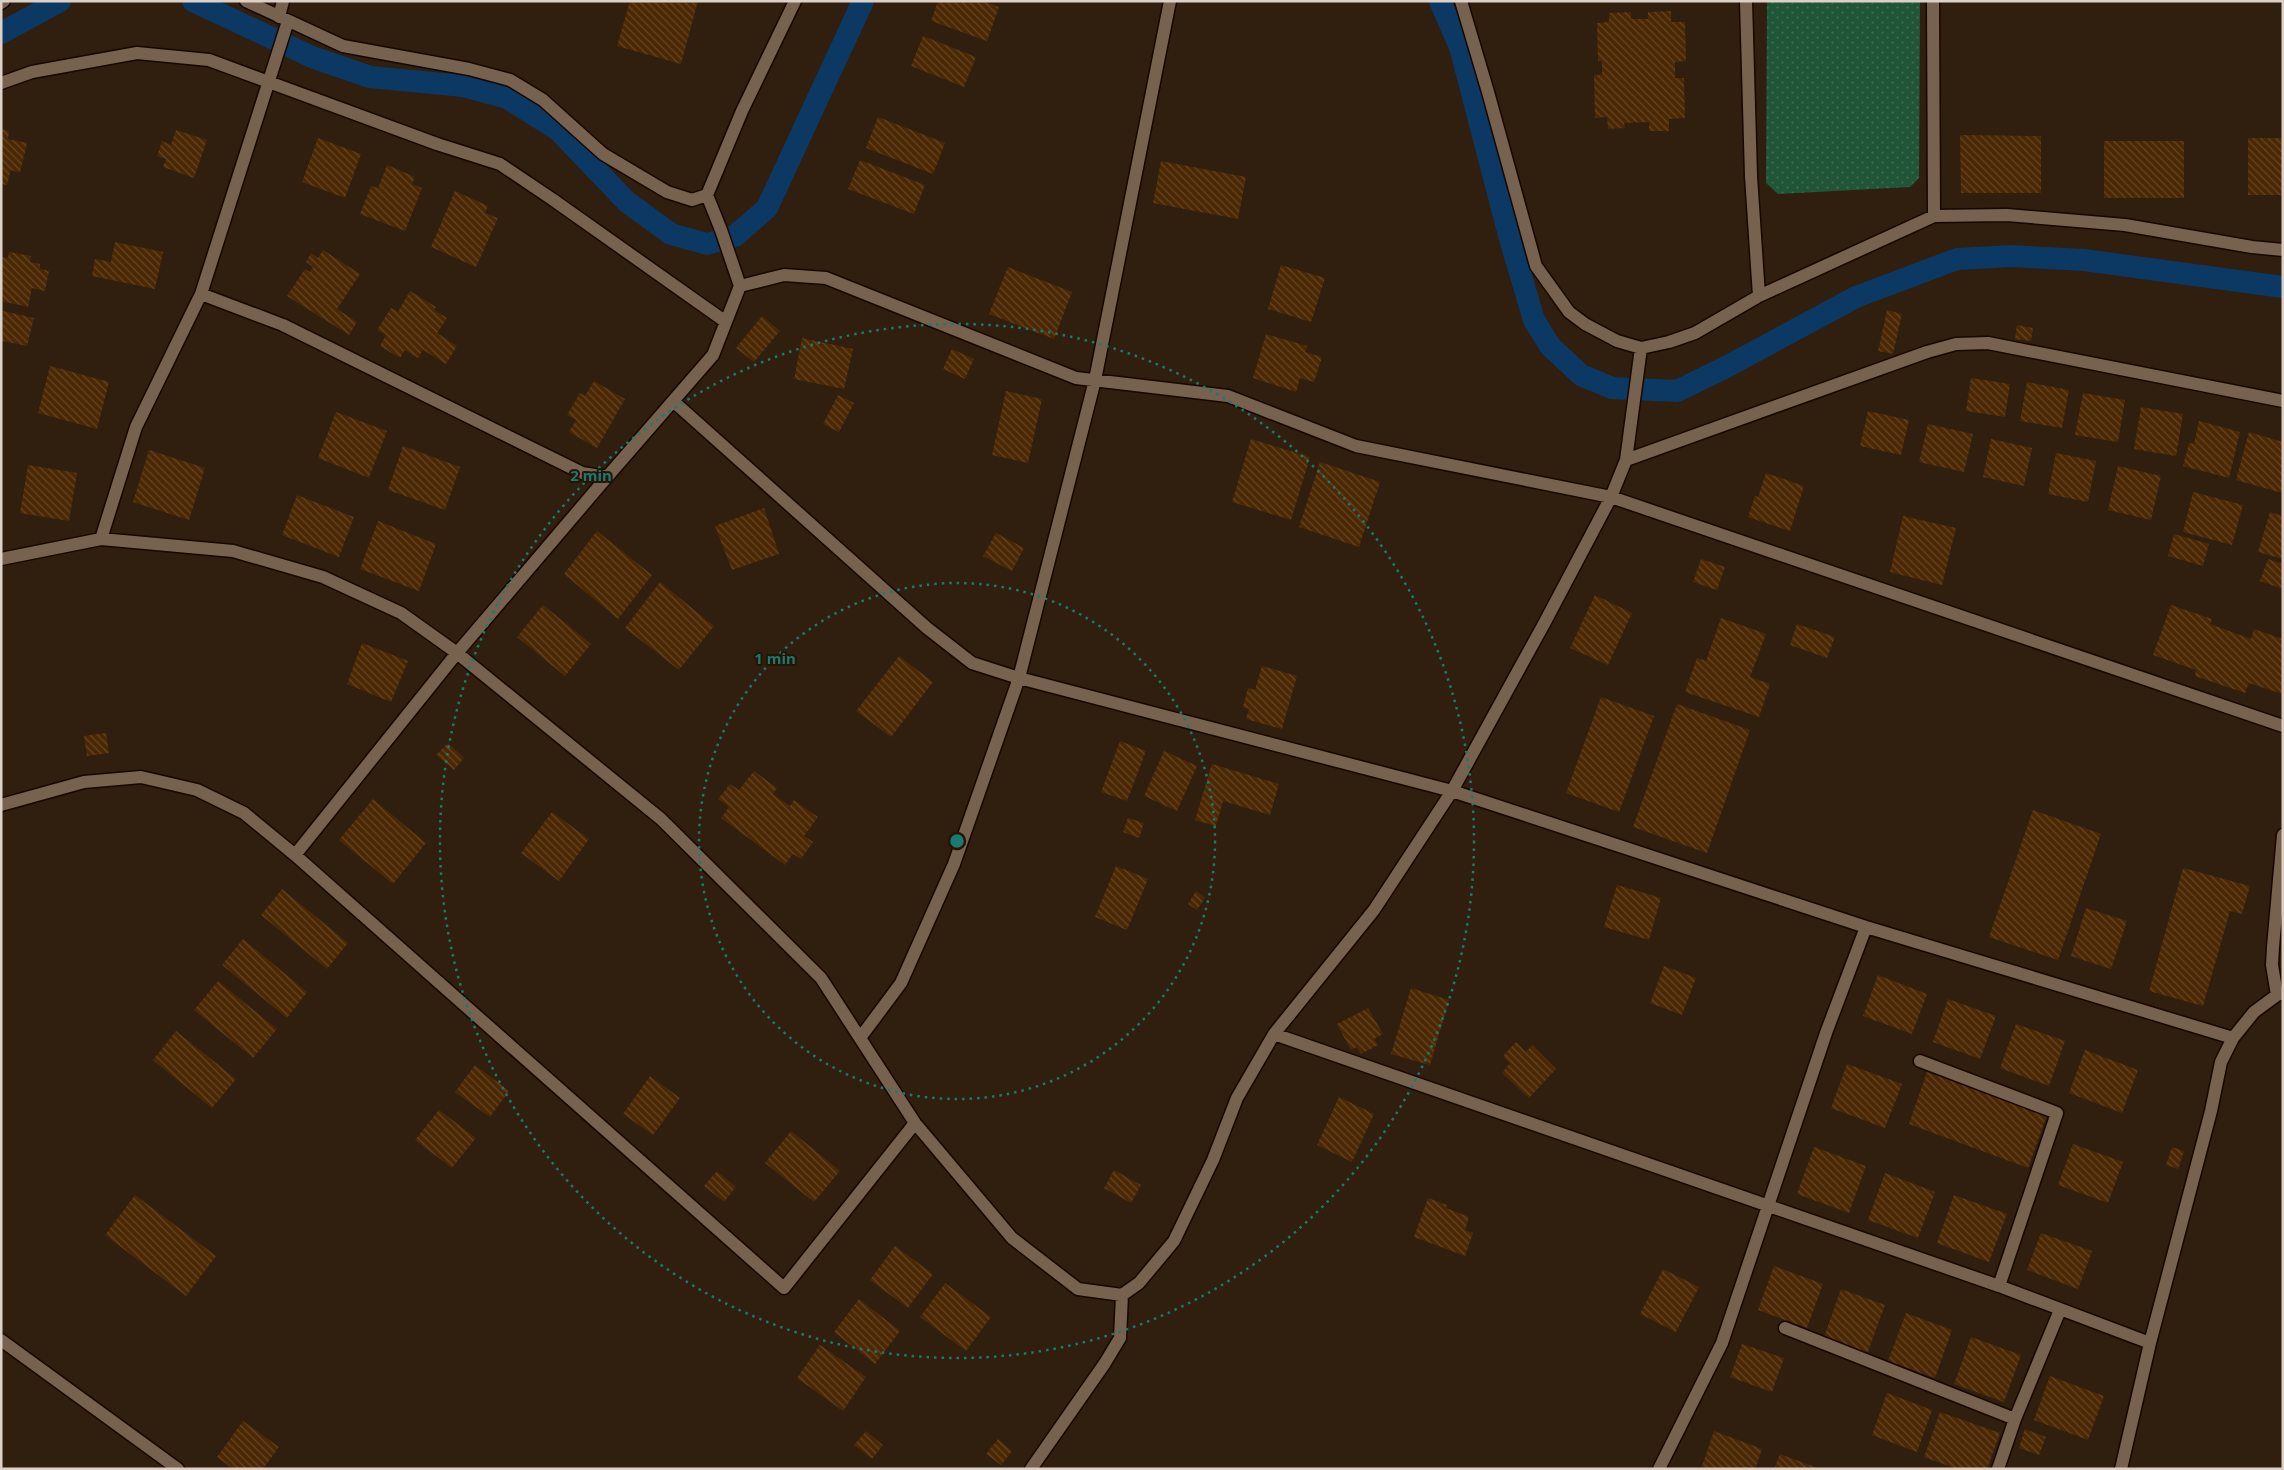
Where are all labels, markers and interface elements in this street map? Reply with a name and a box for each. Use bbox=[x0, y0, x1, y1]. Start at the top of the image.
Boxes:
text: 2 min bbox=[570, 465, 612, 485]
text: 1 min bbox=[754, 648, 796, 668]
centre of rings bbox=[948, 832, 966, 850]

